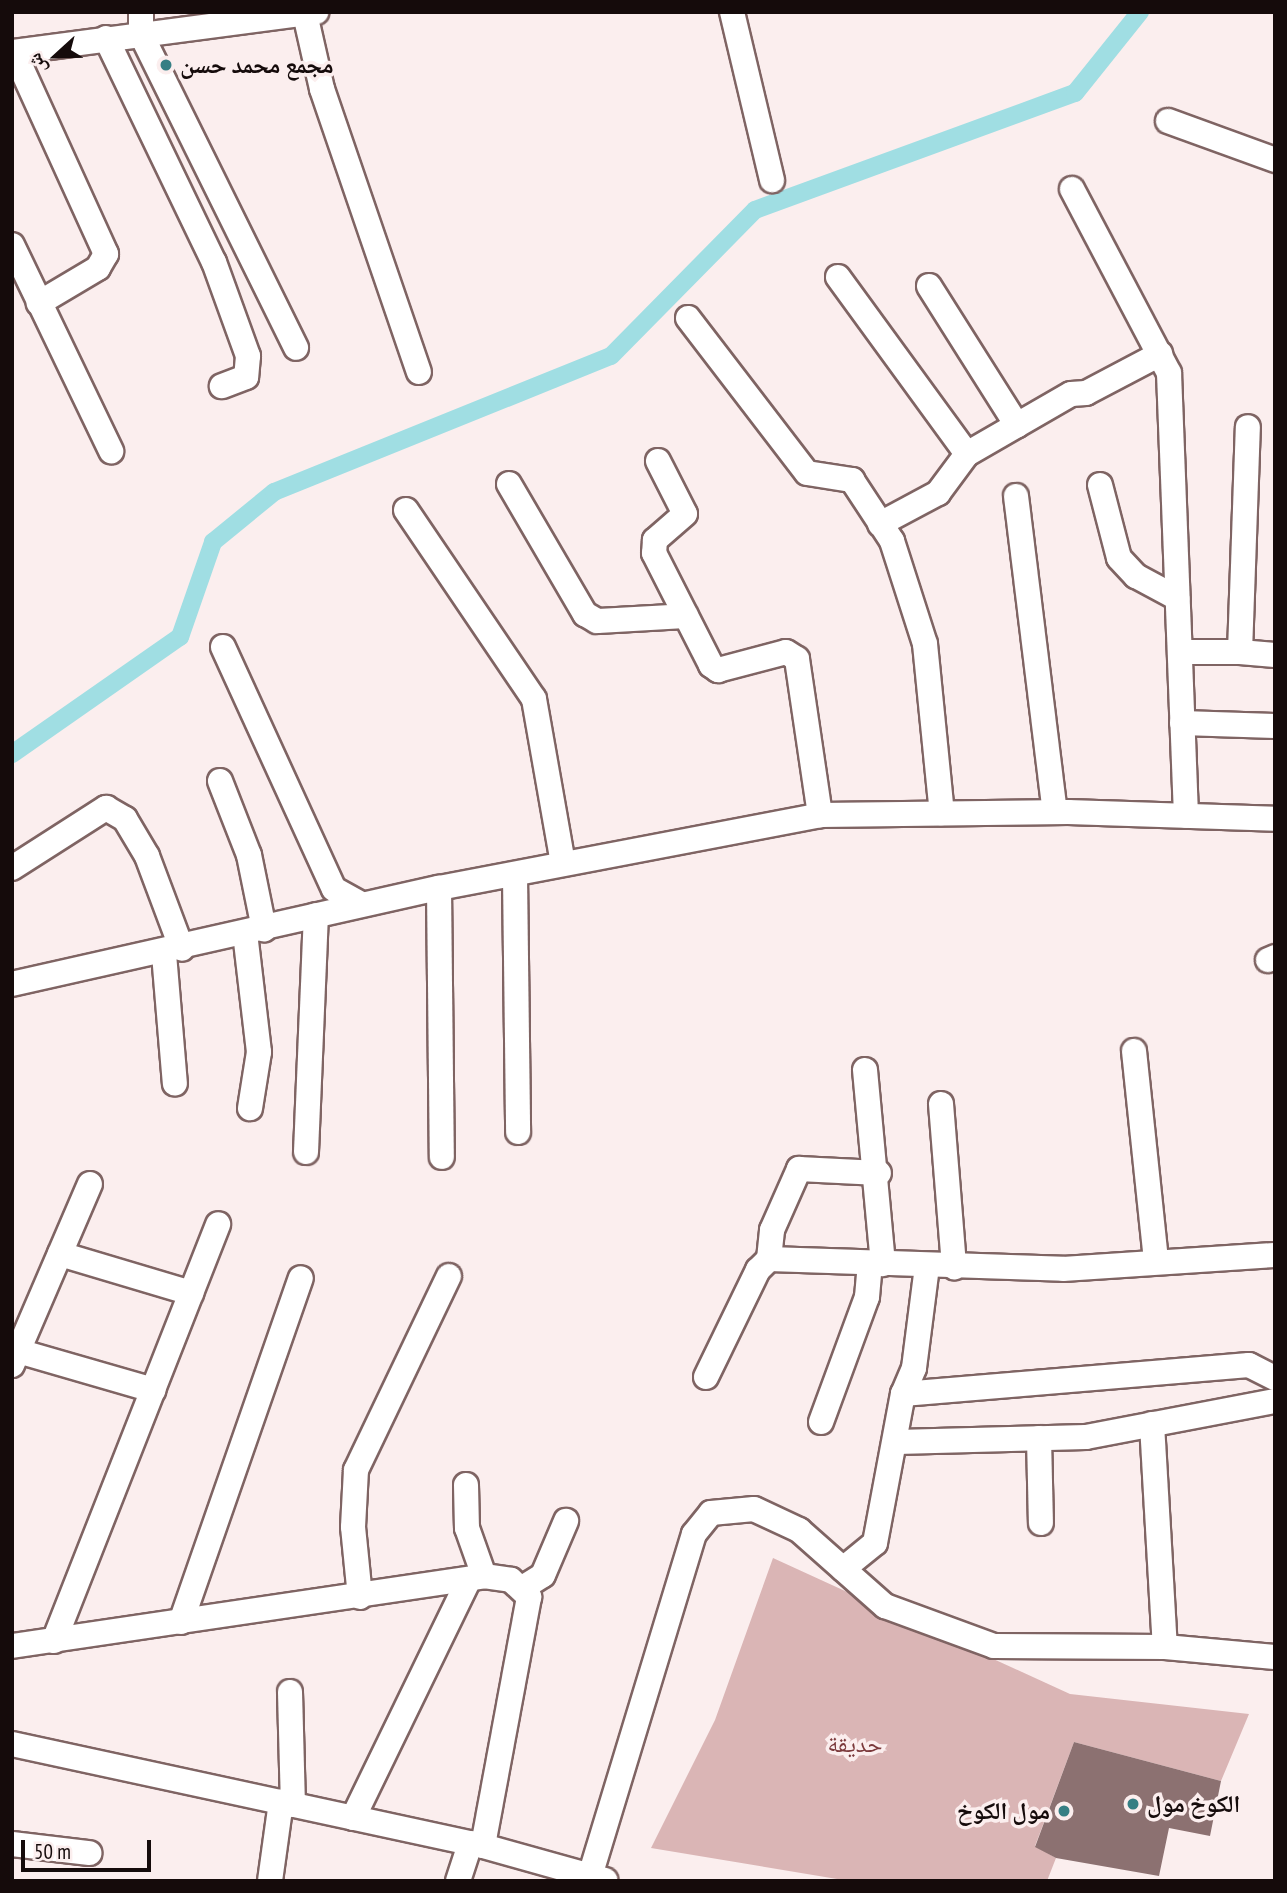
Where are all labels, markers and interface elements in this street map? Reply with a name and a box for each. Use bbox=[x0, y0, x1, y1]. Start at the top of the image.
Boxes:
north arrow bbox=[21, 21, 91, 91]
text: ش bbox=[22, 50, 51, 78]
place label: مجمع محمد حسن bbox=[180, 51, 334, 79]
marker: مجمع محمد حسن bbox=[158, 57, 174, 73]
park label: حديقة bbox=[827, 1730, 883, 1758]
place label: الكوخ مول bbox=[1147, 1790, 1240, 1818]
marker: الكوخ مول bbox=[1125, 1796, 1141, 1812]
place label: مول الكوخ bbox=[957, 1797, 1050, 1825]
marker: مول الكوخ bbox=[1056, 1803, 1072, 1819]
scale bar bbox=[24, 1826, 154, 1870]
text: 50 m bbox=[34, 1838, 71, 1865]

